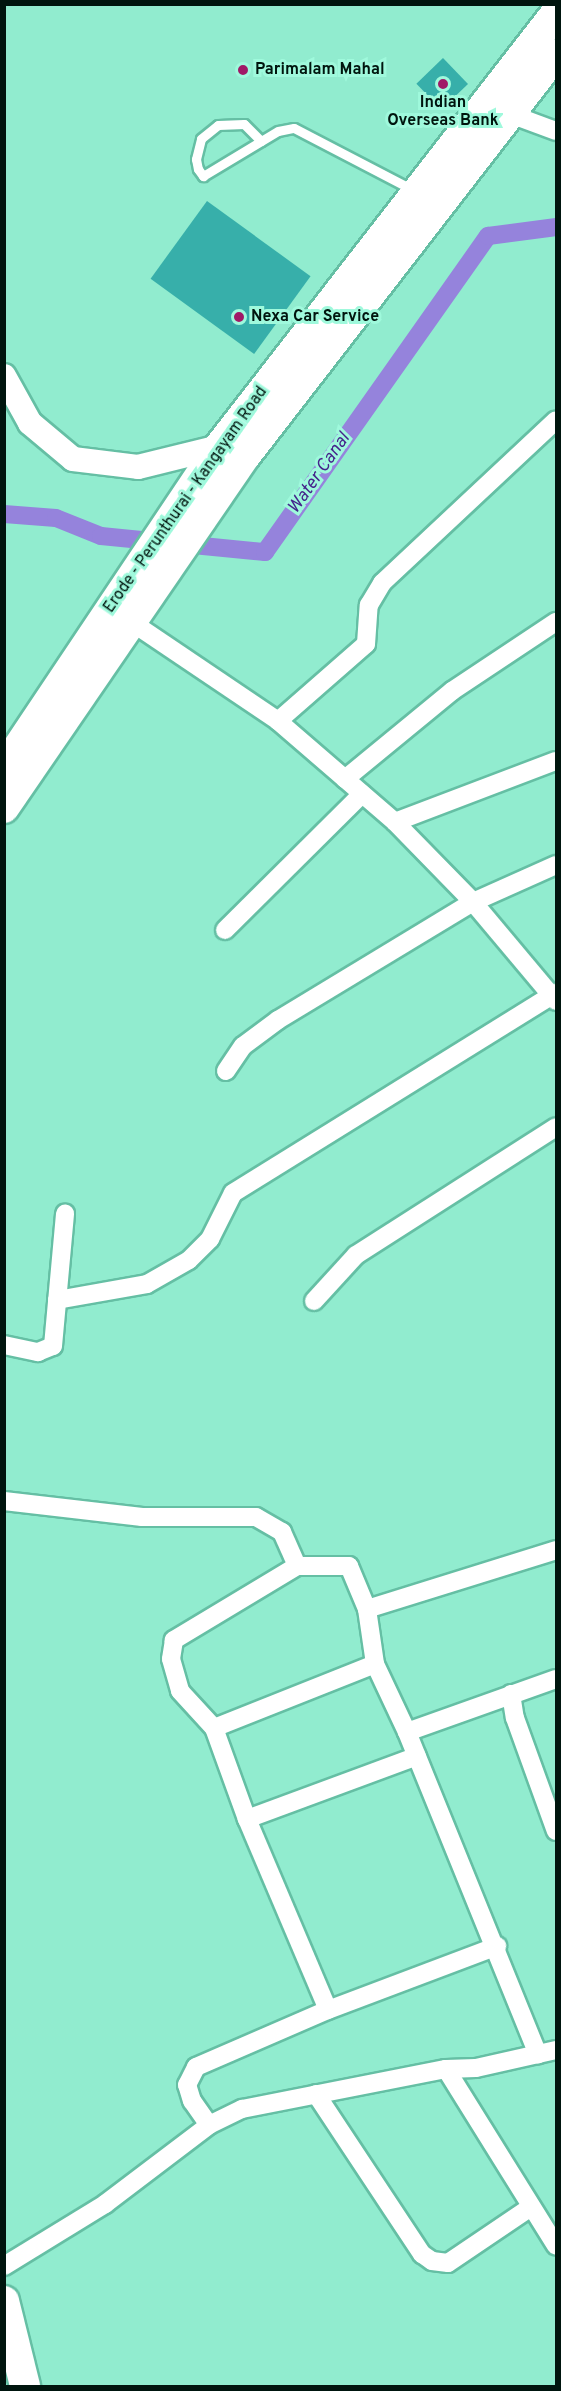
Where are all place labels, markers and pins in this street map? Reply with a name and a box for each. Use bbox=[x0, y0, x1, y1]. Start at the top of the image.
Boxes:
place label: Parimalam Mahal bbox=[255, 60, 385, 80]
marker: Parimalam Mahal bbox=[236, 63, 250, 77]
marker: Indian Overseas Bank bbox=[436, 77, 450, 91]
place label: Indian Overseas Bank bbox=[387, 93, 499, 131]
place label: Nexa Car Service bbox=[251, 307, 379, 327]
marker: Nexa Car Service bbox=[232, 310, 246, 324]

